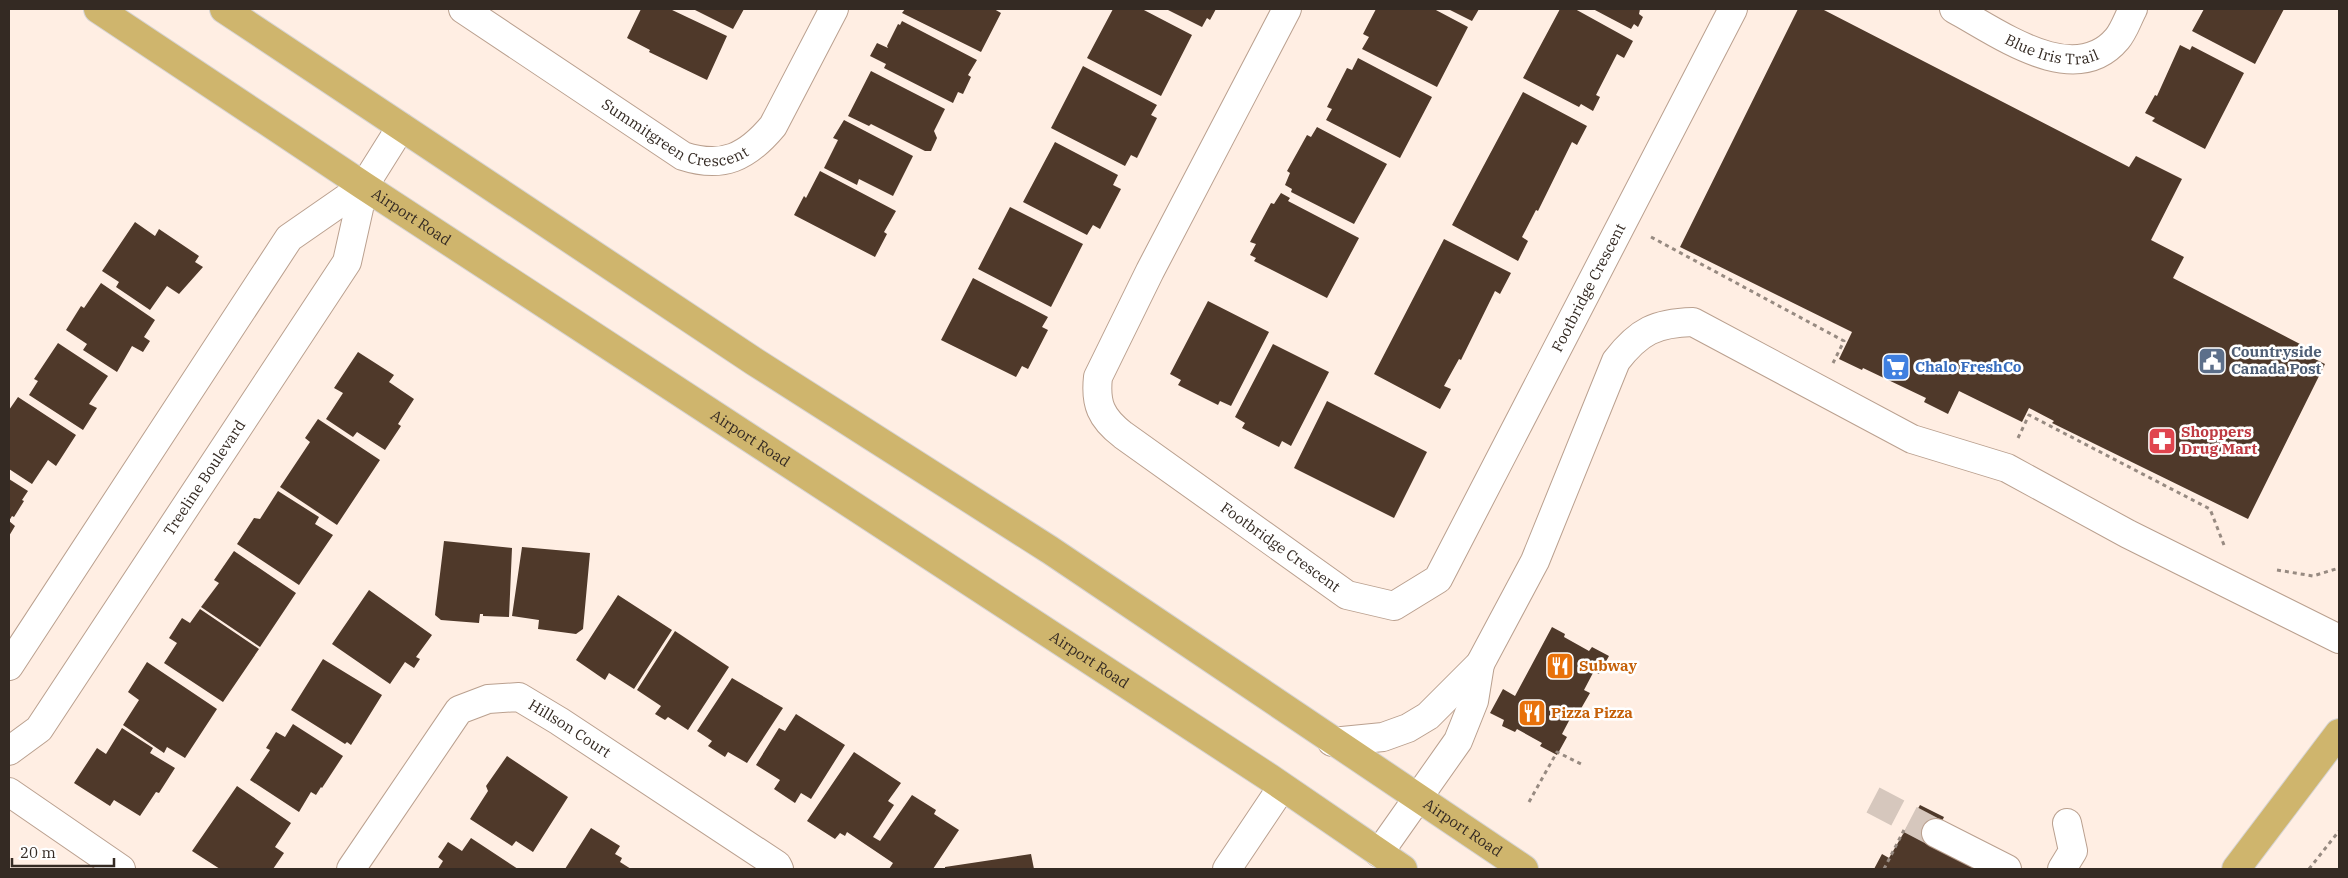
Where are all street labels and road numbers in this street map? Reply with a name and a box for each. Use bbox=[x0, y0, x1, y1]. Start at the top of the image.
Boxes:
street label: Blue Iris Trail bbox=[2002, 30, 2101, 69]
street label: Summitgreen Crescent bbox=[598, 94, 752, 170]
street label: Airport Road bbox=[368, 184, 455, 249]
street label: Footbridge Crescent bbox=[1547, 220, 1630, 355]
street label: Airport Road bbox=[707, 405, 794, 471]
street label: Treeline Boulevard bbox=[159, 416, 249, 539]
street label: Footbridge Crescent bbox=[1217, 498, 1344, 596]
street label: Airport Road bbox=[1046, 627, 1133, 692]
street label: Hillson Court bbox=[525, 695, 615, 762]
street label: Airport Road bbox=[1420, 794, 1506, 861]

